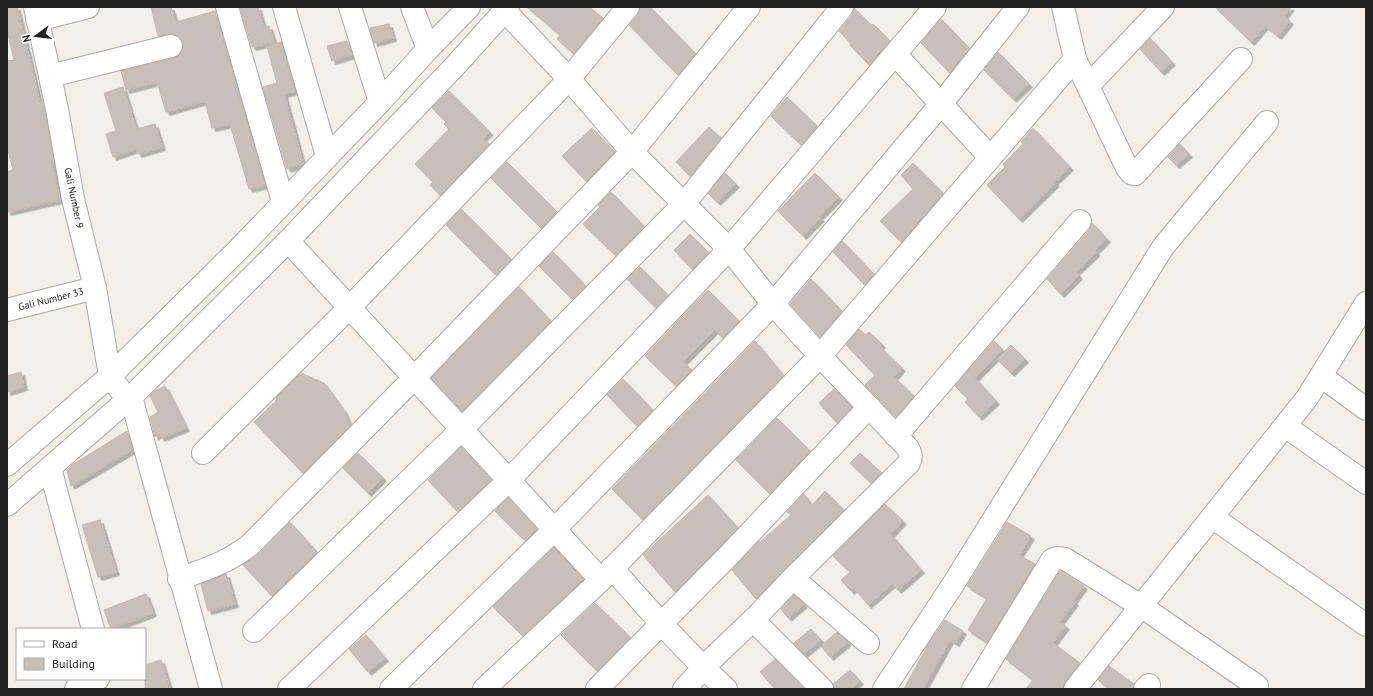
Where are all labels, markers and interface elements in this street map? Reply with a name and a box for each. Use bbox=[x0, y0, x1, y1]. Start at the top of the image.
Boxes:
north arrow bbox=[16, 16, 56, 56]
text: N bbox=[19, 33, 34, 44]
street label: Gali Number 9 bbox=[61, 167, 87, 229]
street label: Gali Number 33 bbox=[17, 285, 85, 313]
legend bbox=[16, 628, 146, 680]
text: Road bbox=[52, 636, 77, 651]
text: Building bbox=[52, 656, 95, 671]

